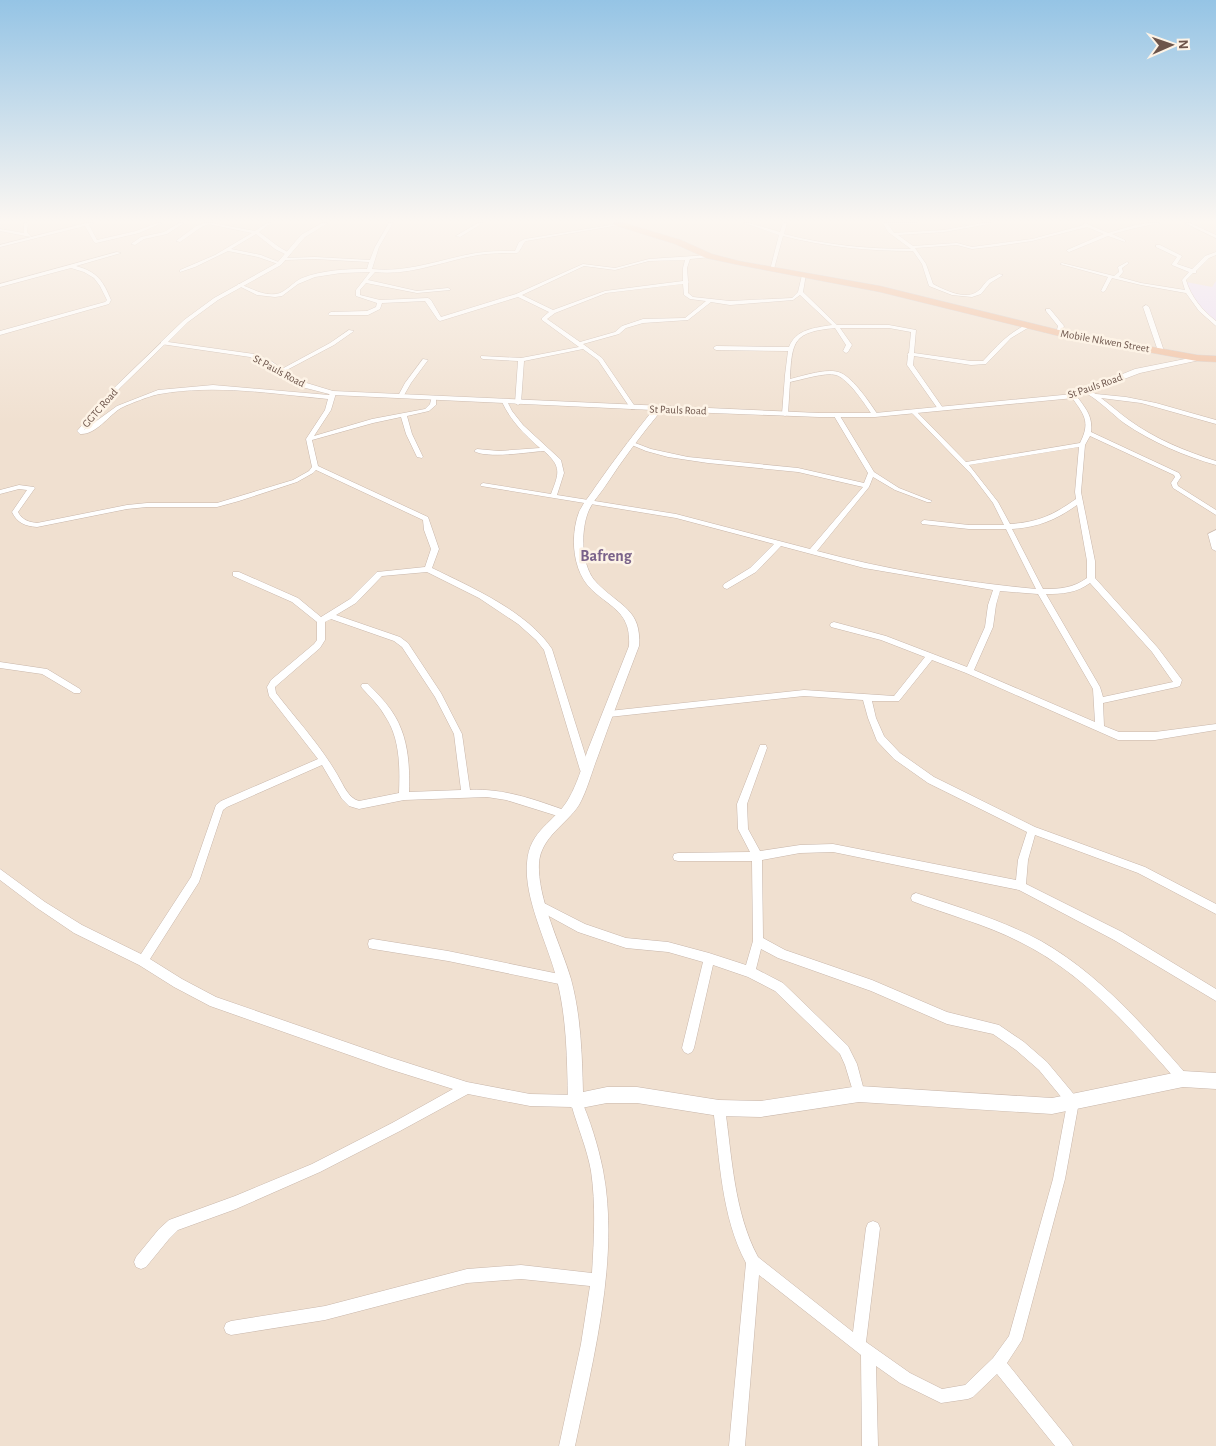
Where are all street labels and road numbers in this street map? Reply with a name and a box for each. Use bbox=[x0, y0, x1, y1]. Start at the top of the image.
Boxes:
street label: Mobile Nkwen Street bbox=[1060, 328, 1151, 354]
street label: St Pauls Road bbox=[251, 353, 307, 389]
street label: St Pauls Road bbox=[1066, 371, 1124, 400]
street label: GGTC Road bbox=[80, 386, 120, 430]
street label: St Pauls Road bbox=[649, 404, 707, 417]

